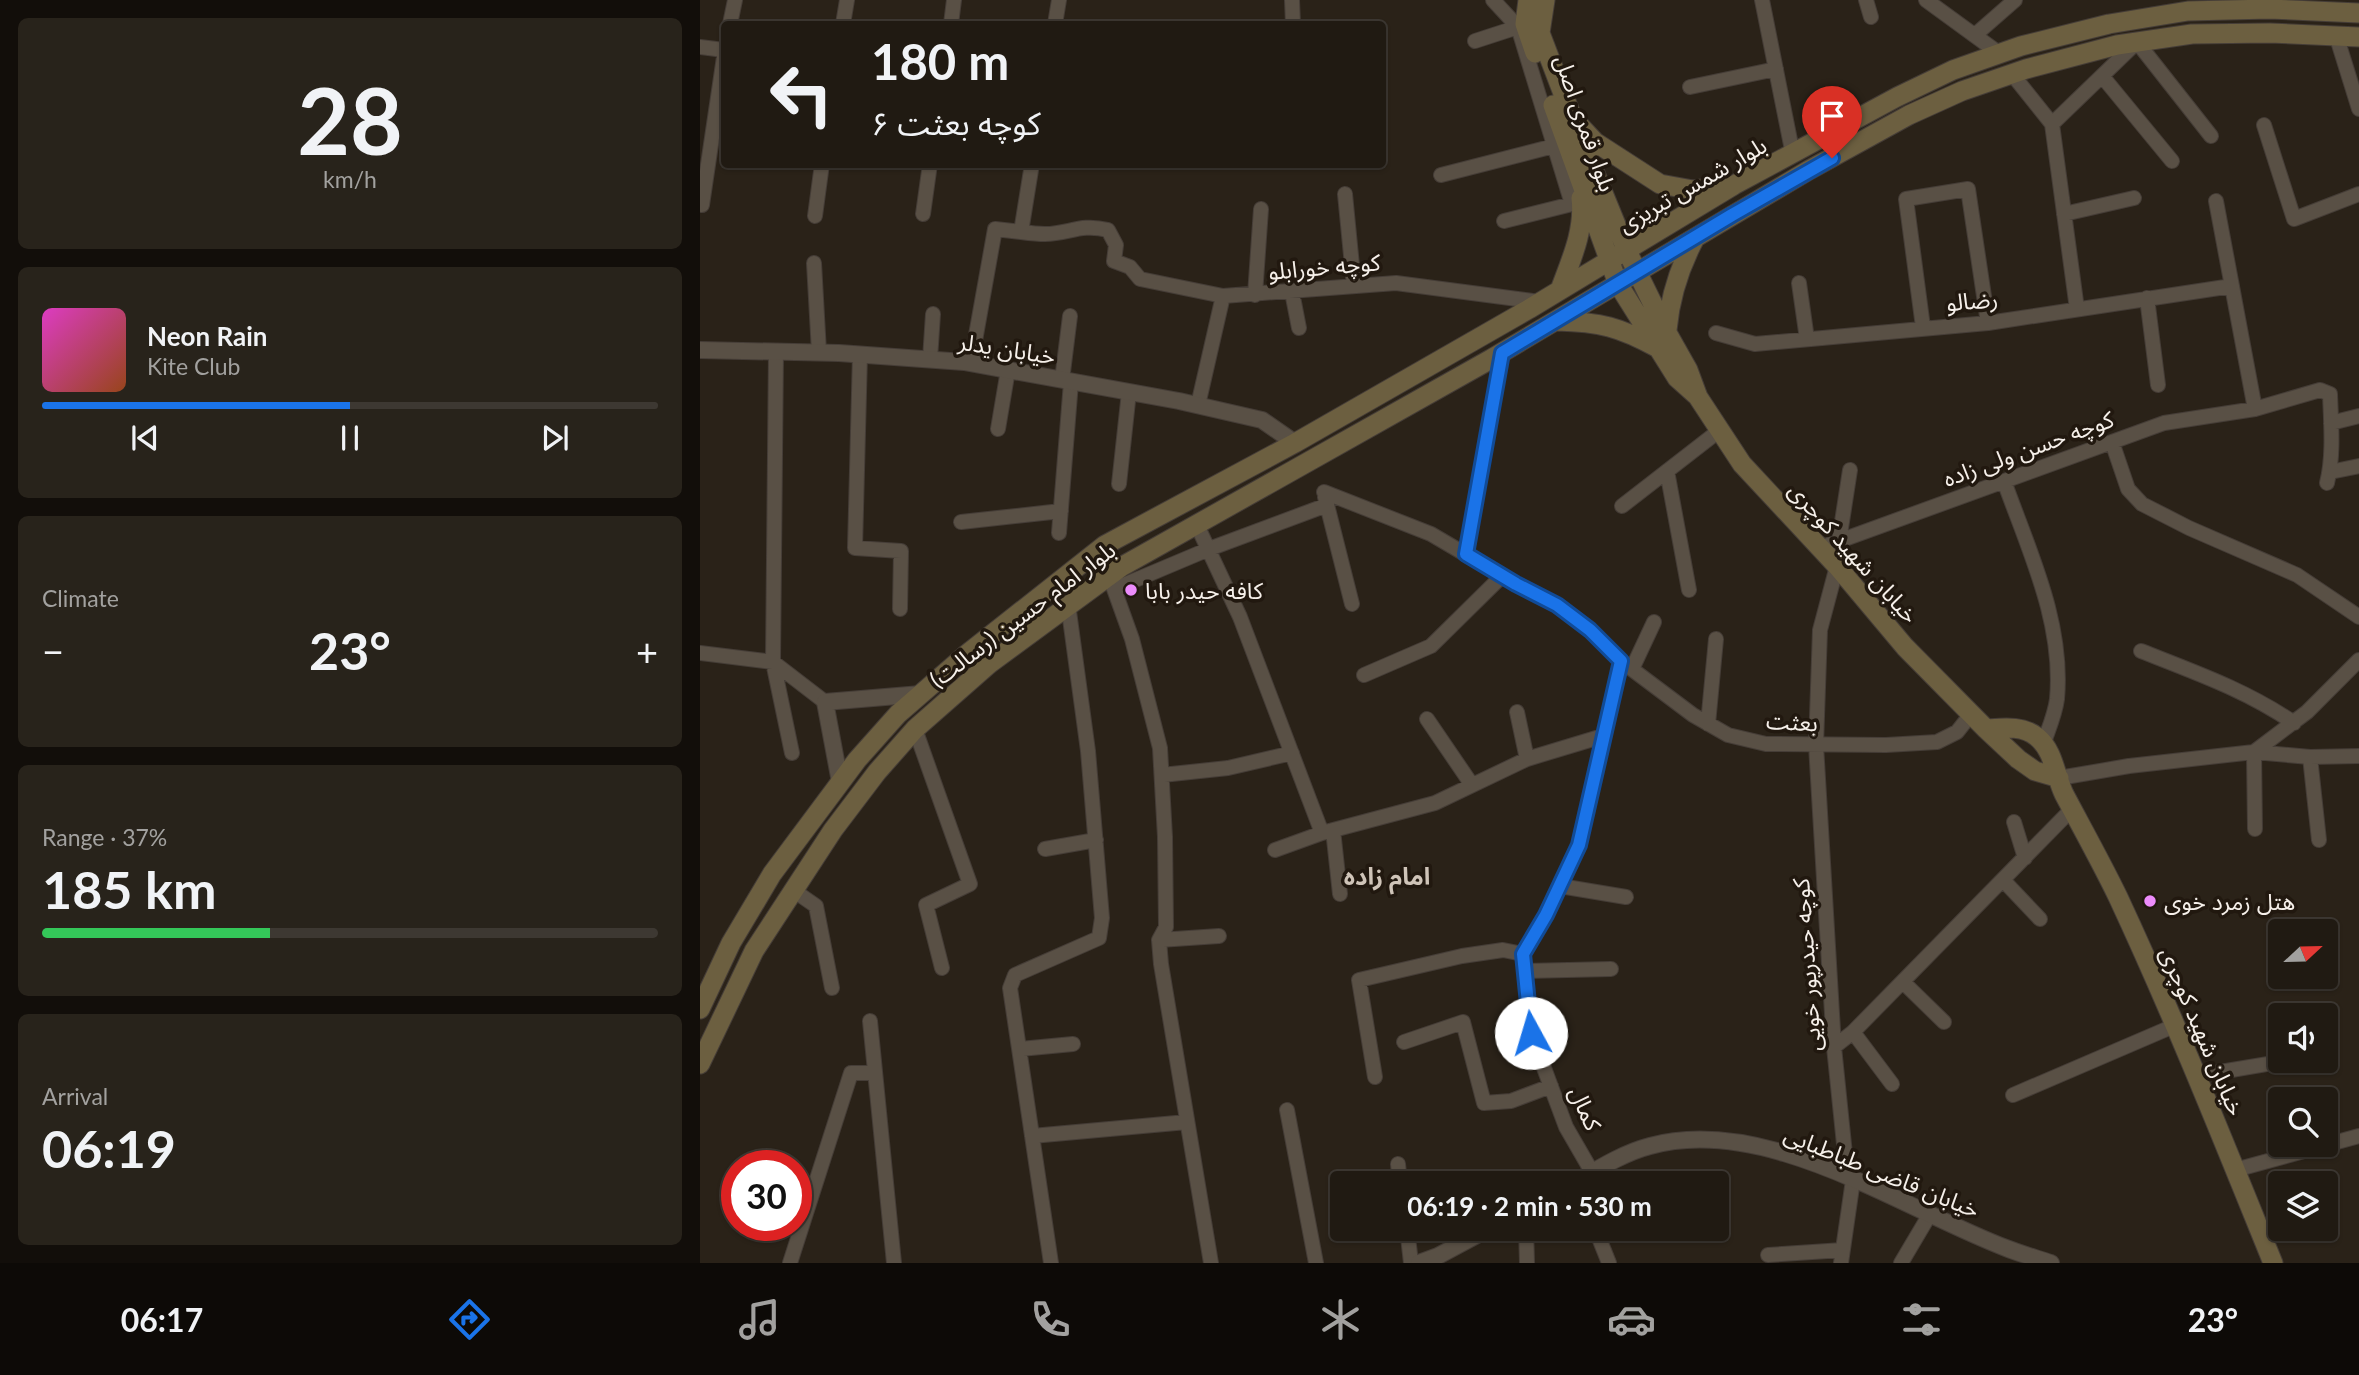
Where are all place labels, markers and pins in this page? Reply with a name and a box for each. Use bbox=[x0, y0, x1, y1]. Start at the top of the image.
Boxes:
pin bbox=[1802, 86, 1862, 158]
place label: کافه حیدر بابا bbox=[1145, 576, 1263, 605]
marker: کافه حیدر بابا bbox=[1123, 582, 1139, 598]
place label: هتل زمرد خوی bbox=[2164, 887, 2295, 916]
marker: هتل زمرد خوی bbox=[2142, 893, 2158, 909]

